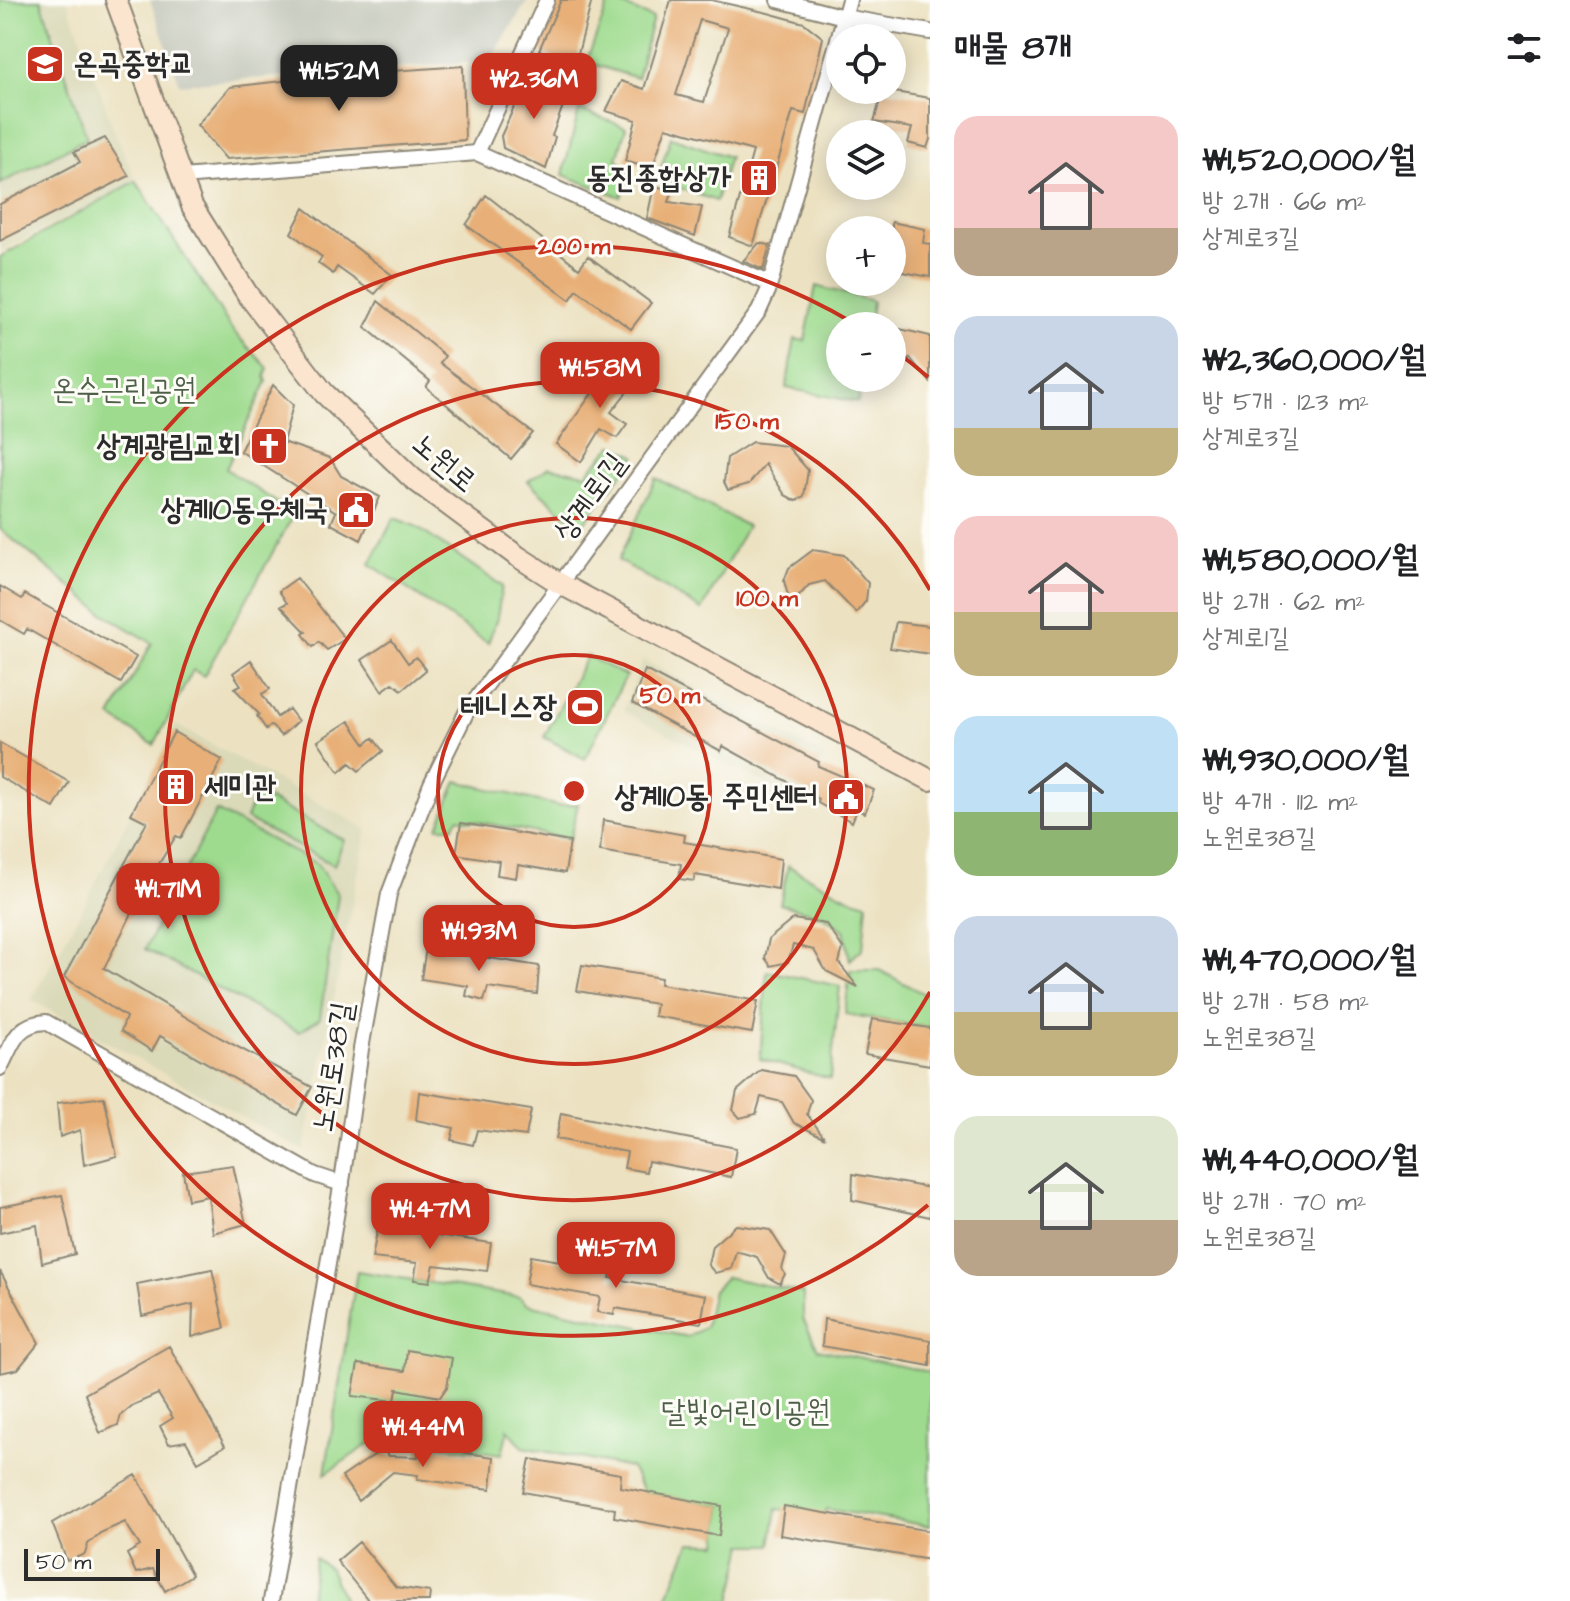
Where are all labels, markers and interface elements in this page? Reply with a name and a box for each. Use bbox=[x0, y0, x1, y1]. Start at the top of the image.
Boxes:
map controls bbox=[826, 24, 906, 392]
button: locate bbox=[826, 24, 906, 104]
text: 매물 8개 bbox=[954, 24, 1072, 72]
icon: filters bbox=[1502, 26, 1546, 70]
school or university icon: 온곡중학교 bbox=[24, 43, 66, 85]
place label: 온곡중학교 bbox=[73, 43, 194, 85]
pin: ₩1.52M bbox=[274, 45, 404, 113]
text: ₩1.52M bbox=[298, 53, 380, 89]
pin: ₩2.36M bbox=[469, 53, 599, 121]
text: ₩2.36M bbox=[490, 61, 578, 97]
button: layers bbox=[826, 120, 906, 200]
text: ₩1,520,000/월 bbox=[1202, 136, 1416, 184]
icon: home bbox=[1018, 148, 1114, 244]
place label: 동진종합상가 bbox=[586, 157, 732, 199]
building icon: 동진종합상가 bbox=[738, 157, 780, 199]
text: 방 2개 · 66 m² bbox=[1202, 184, 1367, 220]
button: + bbox=[826, 216, 906, 296]
text: 상계로3길 bbox=[1202, 220, 1299, 256]
text: 200 m bbox=[537, 230, 610, 264]
button: − bbox=[826, 312, 906, 392]
text: ₩2,360,000/월 bbox=[1202, 336, 1426, 384]
pin: ₩1.58M bbox=[535, 342, 665, 410]
icon: home bbox=[1018, 348, 1114, 444]
text: ₩1.58M bbox=[558, 350, 642, 386]
park label: 온수근린공원 bbox=[52, 369, 196, 411]
text: 방 5개 · 123 m² bbox=[1202, 384, 1369, 420]
text: 150 m bbox=[715, 405, 779, 439]
text: 상계로3길 bbox=[1202, 420, 1299, 456]
street label: 노원로 bbox=[403, 424, 485, 502]
place label: 상계광림교회 bbox=[96, 425, 241, 467]
church icon: 상계광림교회 bbox=[248, 425, 290, 467]
street label: 상계로1길 bbox=[544, 444, 636, 550]
place label: 상계10동우체국 bbox=[160, 489, 328, 531]
public building icon: 상계10동우체국 bbox=[335, 489, 377, 531]
text: ₩1,580,000/월 bbox=[1202, 536, 1418, 584]
icon: home bbox=[1018, 548, 1114, 644]
text: 100 m bbox=[736, 582, 798, 616]
text: 방 2개 · 62 m² bbox=[1202, 584, 1365, 620]
text: 상계로1길 bbox=[1202, 620, 1289, 656]
text: 50 m bbox=[640, 679, 701, 713]
place label: 테니스장 bbox=[460, 686, 557, 728]
sports icon: 테니스장 bbox=[564, 686, 606, 728]
text: ₩1,930,000/월 bbox=[1202, 736, 1409, 784]
icon: home bbox=[1018, 748, 1114, 844]
building icon: 세미관 bbox=[155, 766, 197, 808]
place label: 세미관 bbox=[204, 766, 276, 808]
place label: 상계10동 주민센터 bbox=[614, 776, 818, 818]
public building icon: 상계10동 주민센터 bbox=[825, 776, 867, 818]
centre of rings bbox=[560, 777, 588, 805]
text: 방 4개 · 112 m² bbox=[1202, 784, 1358, 820]
text: 노원로38길 bbox=[1202, 820, 1316, 856]
pin: ₩1.71M bbox=[103, 863, 233, 931]
text: ₩1.71M bbox=[134, 871, 202, 907]
pin: ₩1.93M bbox=[414, 905, 544, 973]
text: ₩1.93M bbox=[441, 913, 517, 949]
text: ₩1,470,000/월 bbox=[1202, 936, 1416, 984]
icon: home bbox=[1018, 948, 1114, 1044]
text: 방 2개 · 58 m² bbox=[1202, 984, 1369, 1020]
street label: 노원로38길 bbox=[302, 999, 364, 1135]
text: 노원로38길 bbox=[1202, 1020, 1316, 1056]
text: ₩1,440,000/월 bbox=[1202, 1136, 1419, 1184]
icon: home bbox=[1018, 1148, 1114, 1244]
pin: ₩1.47M bbox=[365, 1183, 495, 1251]
text: 방 2개 · 70 m² bbox=[1202, 1184, 1366, 1220]
text: ₩1.47M bbox=[389, 1191, 471, 1227]
text: 노원로38길 bbox=[1202, 1220, 1316, 1256]
pin: ₩1.57M bbox=[551, 1222, 681, 1290]
text: ₩1.57M bbox=[575, 1230, 657, 1266]
park label: 달빛어린이공원 bbox=[662, 1391, 830, 1433]
pin: ₩1.44M bbox=[358, 1401, 488, 1469]
text: ₩1.44M bbox=[381, 1409, 465, 1445]
scale bar bbox=[24, 1545, 160, 1581]
text: 50 m bbox=[36, 1547, 91, 1578]

